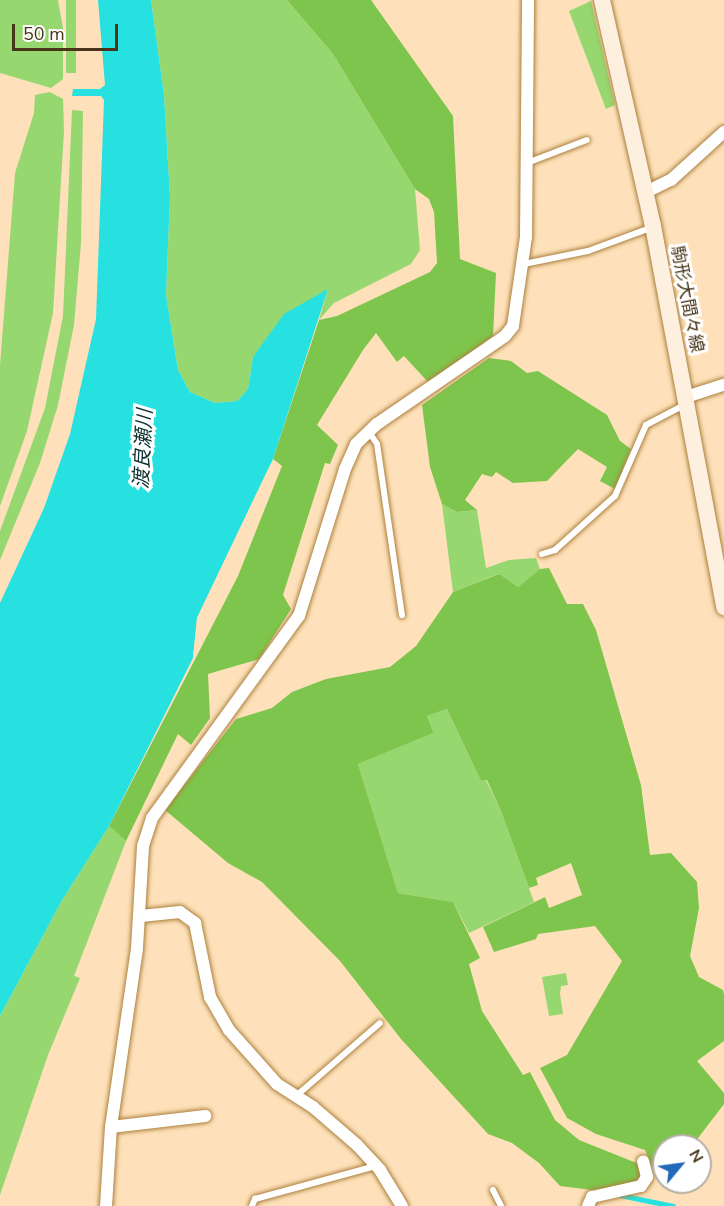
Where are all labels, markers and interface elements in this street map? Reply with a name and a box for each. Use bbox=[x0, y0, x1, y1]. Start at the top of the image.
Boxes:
scale bar bbox=[15, 12, 122, 50]
text: 50 m bbox=[23, 22, 65, 46]
street label: 駒形大間々線 bbox=[666, 244, 708, 354]
water label: 渡良瀬川 bbox=[129, 408, 157, 490]
north arrow bbox=[652, 1134, 712, 1194]
text: N bbox=[683, 1146, 709, 1167]

